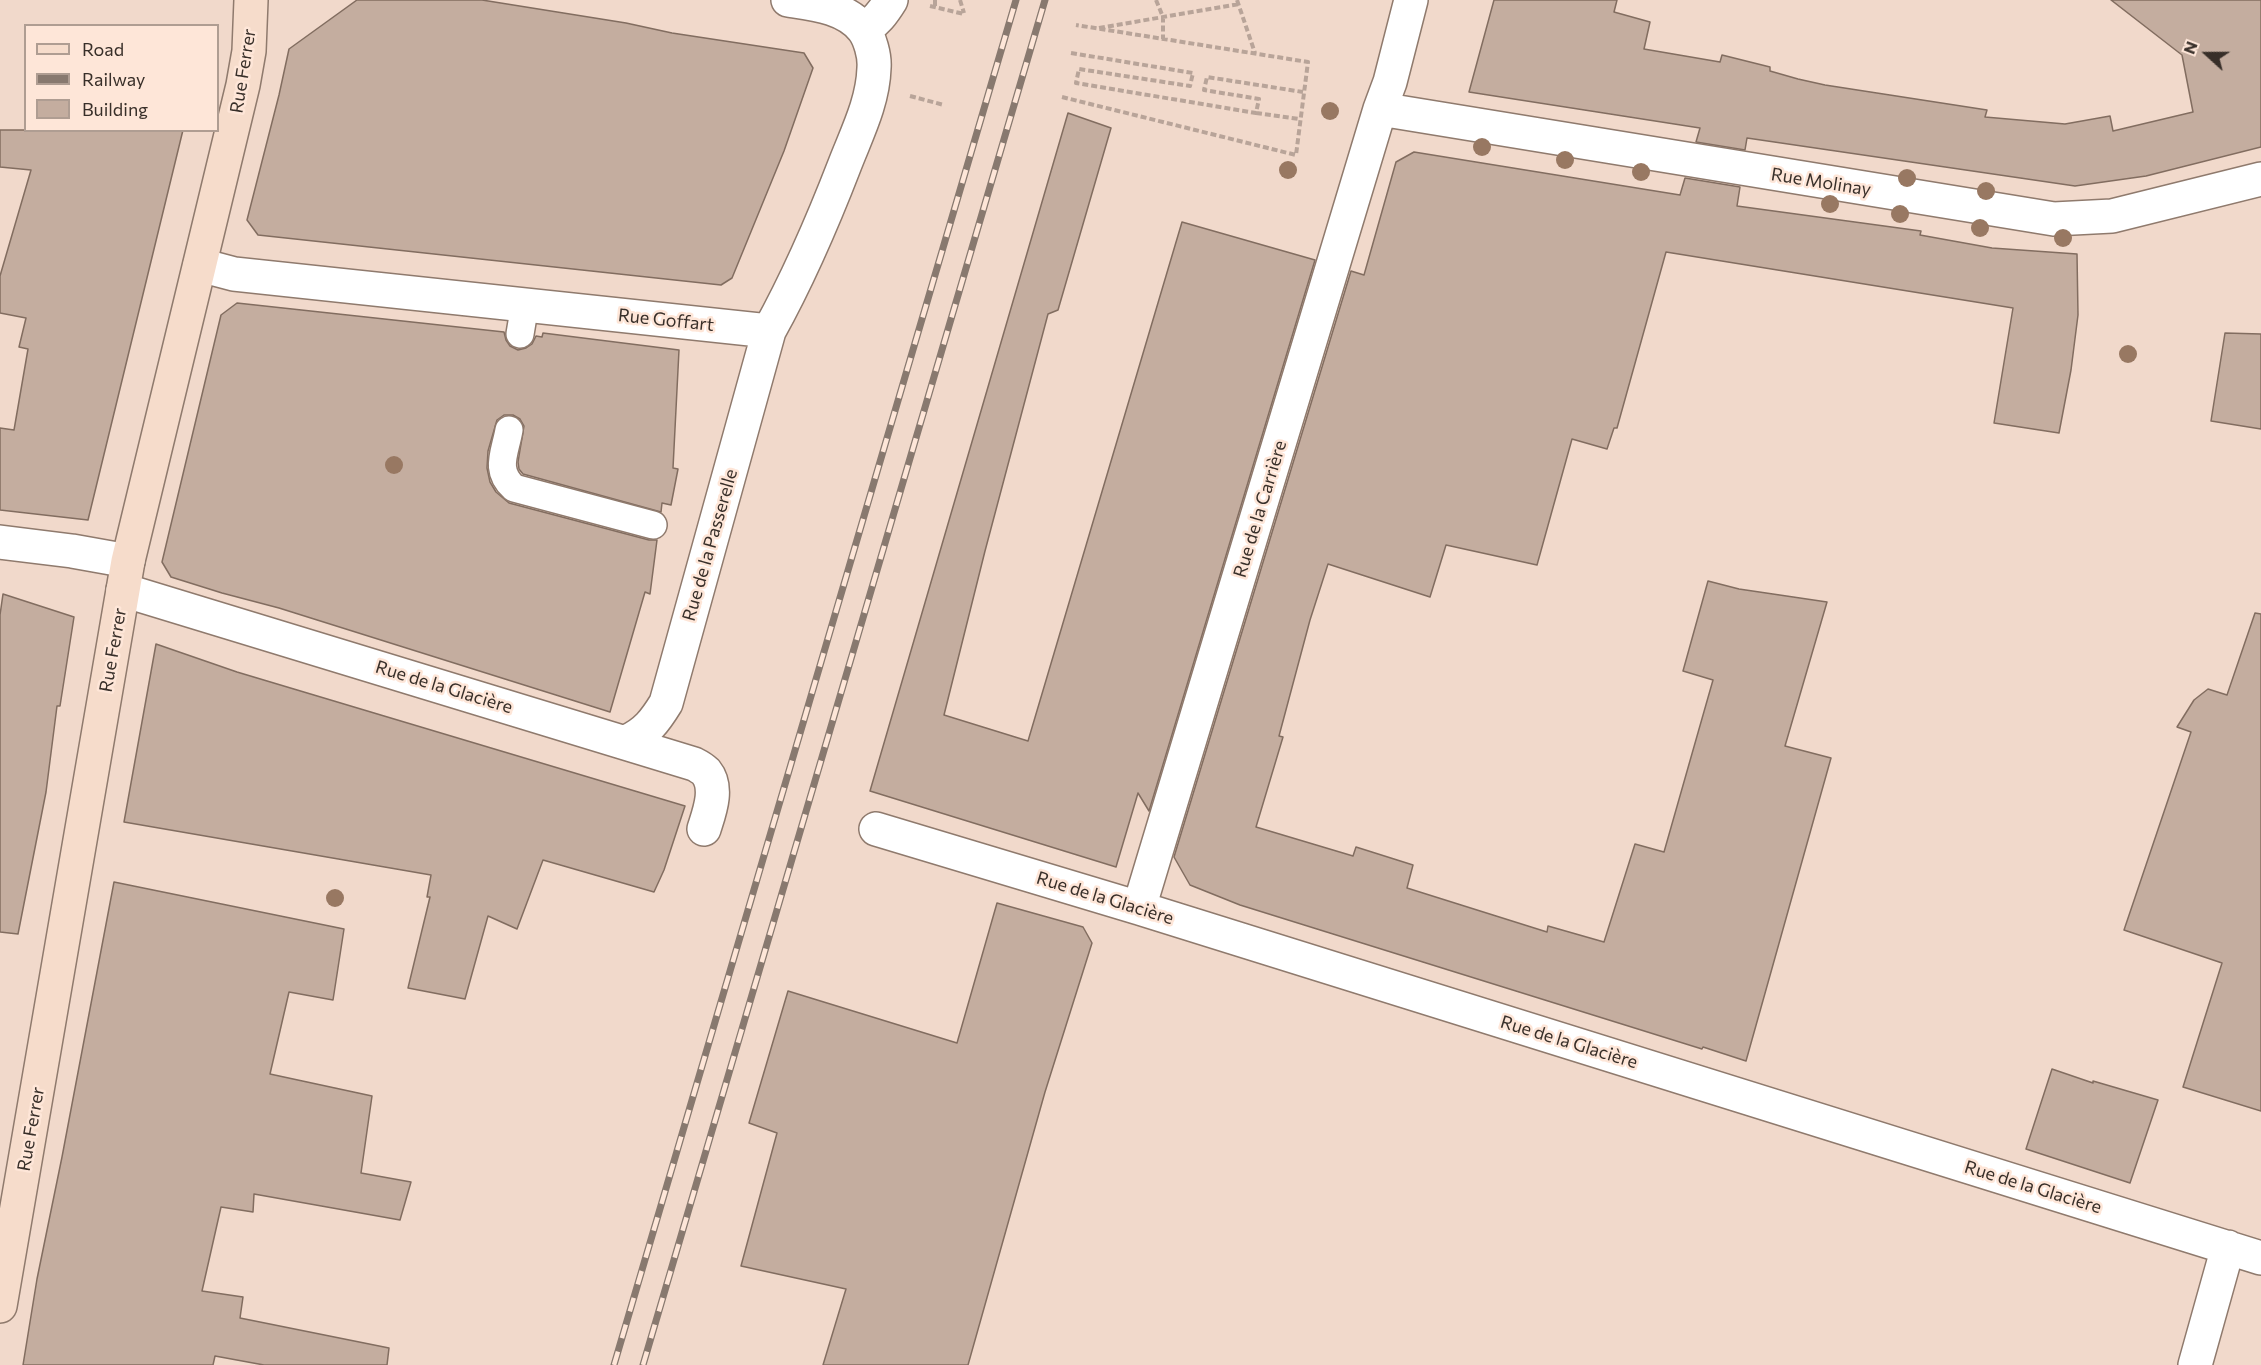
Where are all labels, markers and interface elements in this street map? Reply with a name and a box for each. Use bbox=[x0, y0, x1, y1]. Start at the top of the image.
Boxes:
legend bbox=[24, 24, 219, 132]
north arrow bbox=[2177, 24, 2237, 84]
street label: Rue Ferrer bbox=[226, 27, 260, 115]
text: Road bbox=[82, 38, 124, 60]
text: N bbox=[2179, 38, 2201, 56]
text: Railway bbox=[82, 68, 145, 90]
text: Building bbox=[82, 98, 148, 120]
street label: Rue Molinay bbox=[1769, 163, 1873, 201]
street label: Rue Goffart bbox=[617, 304, 715, 336]
street label: Rue de la Carrière bbox=[1229, 438, 1291, 580]
street label: Rue de la Passerelle bbox=[678, 466, 742, 624]
street label: Rue Ferrer bbox=[95, 606, 131, 694]
street label: Rue de la Glacière bbox=[373, 656, 515, 718]
street label: Rue de la Glacière bbox=[1034, 867, 1176, 929]
street label: Rue de la Glacière bbox=[1498, 1011, 1640, 1073]
street label: Rue Ferrer bbox=[13, 1085, 49, 1173]
street label: Rue de la Glacière bbox=[1962, 1156, 2104, 1218]

